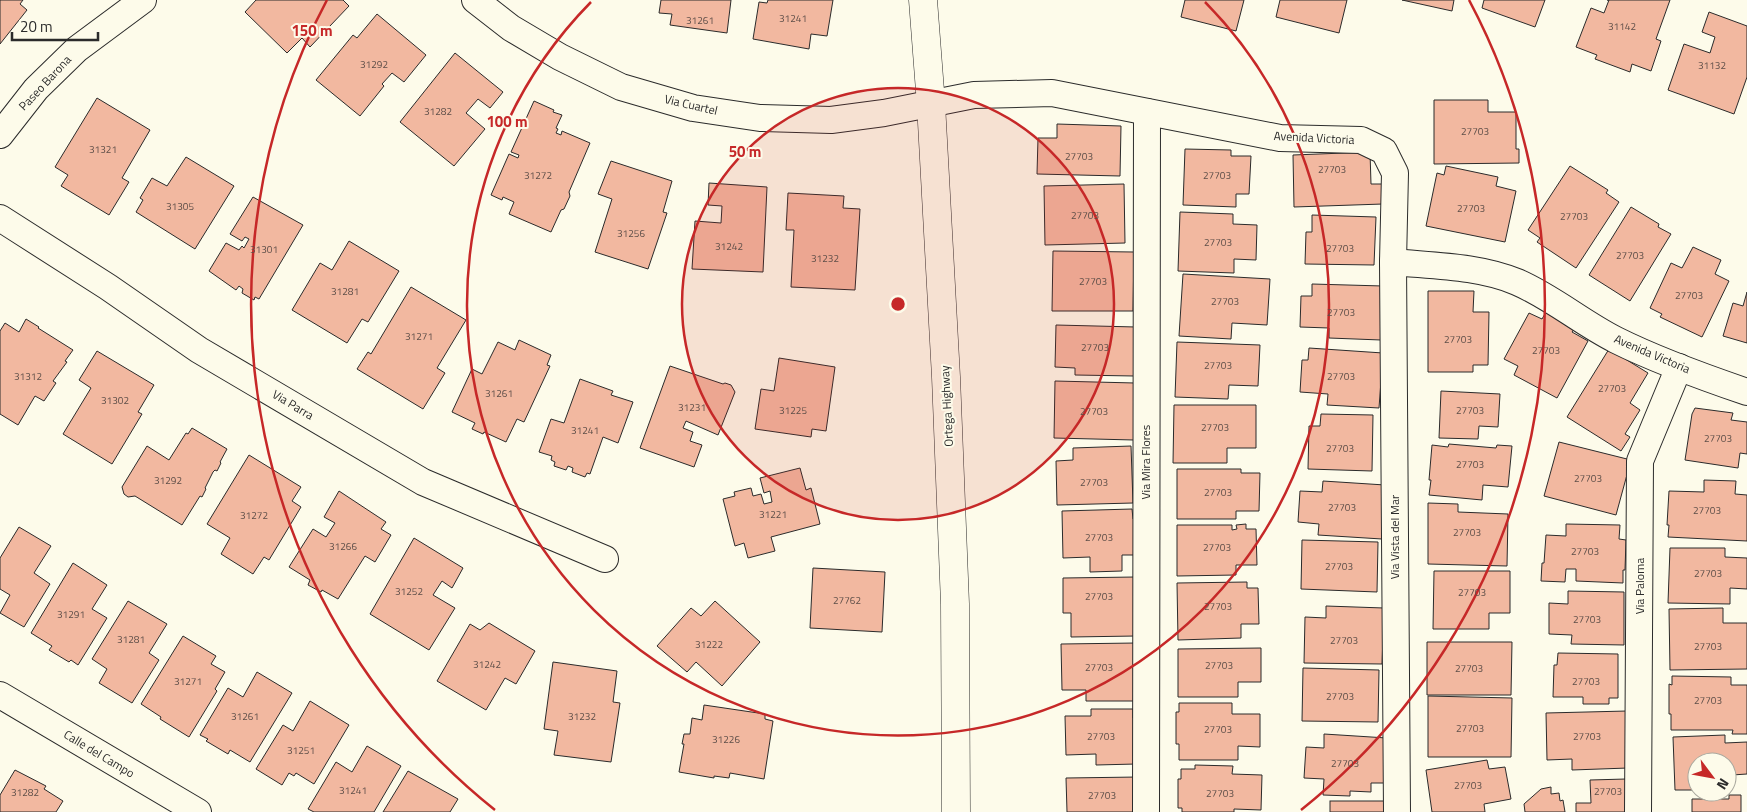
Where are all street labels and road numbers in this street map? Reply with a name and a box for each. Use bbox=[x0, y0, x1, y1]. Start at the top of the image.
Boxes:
street label: Paseo Barona bbox=[14, 51, 75, 115]
street label: Via Cuartel bbox=[663, 89, 720, 120]
street label: Avenida Victoria bbox=[1273, 126, 1355, 149]
street label: Avenida Victoria bbox=[1611, 329, 1693, 378]
street label: Ortega Highway bbox=[935, 365, 958, 447]
street label: Via Parra bbox=[269, 385, 318, 424]
street label: Via Mira Flores bbox=[1136, 424, 1155, 499]
street label: Via Vista del Mar bbox=[1385, 495, 1404, 579]
street label: Via Paloma bbox=[1630, 558, 1649, 614]
street label: Calle del Campo bbox=[60, 725, 138, 782]

